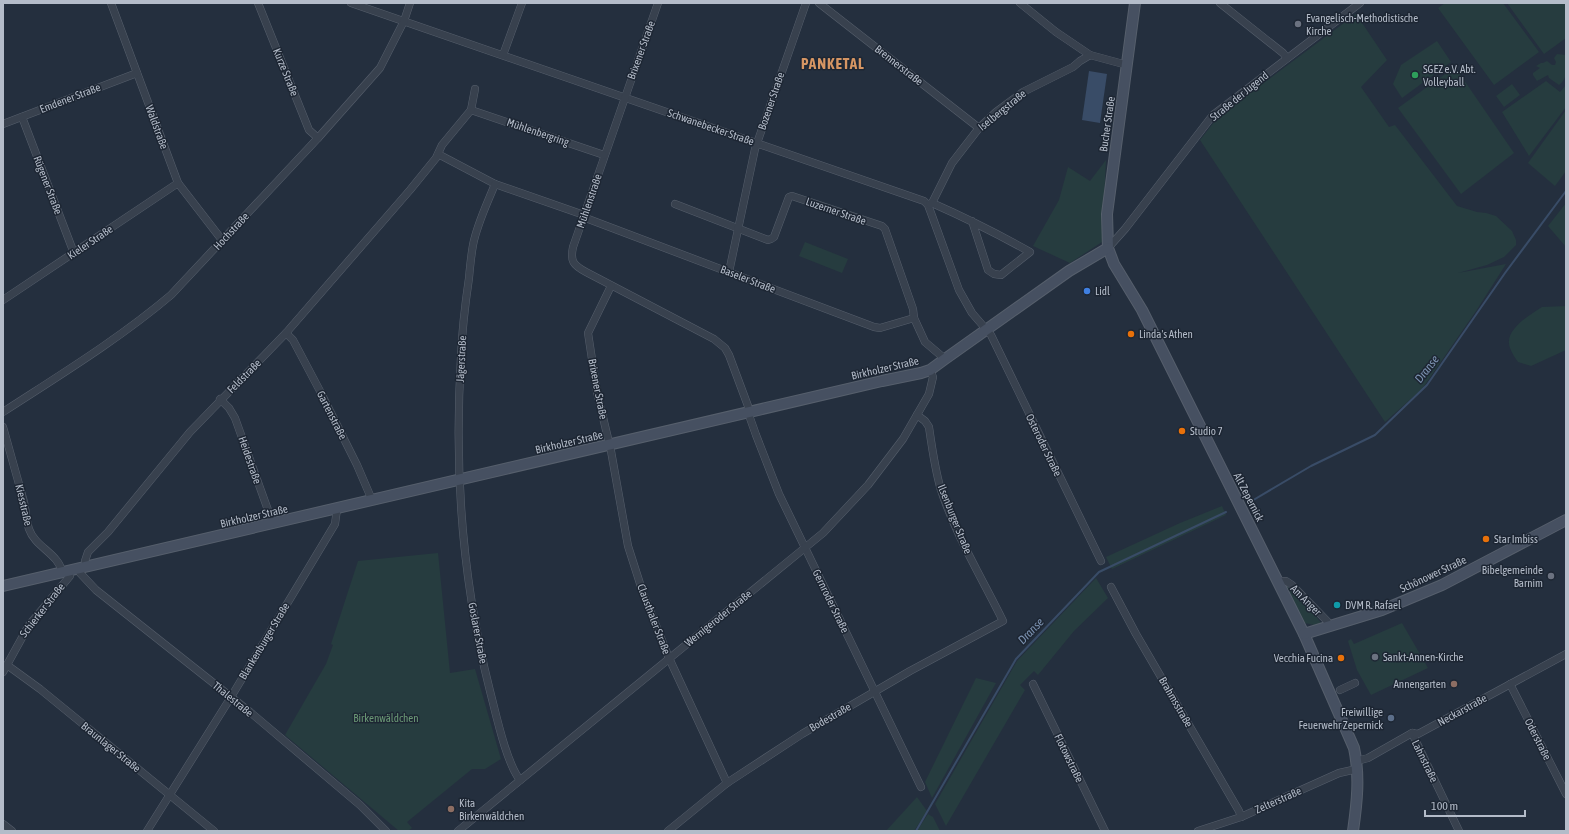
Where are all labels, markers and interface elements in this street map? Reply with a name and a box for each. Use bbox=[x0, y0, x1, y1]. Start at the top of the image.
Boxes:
place label: Evangelisch-Methodistische Kirche bbox=[1306, 12, 1418, 37]
street label: Brixener Straße bbox=[625, 19, 657, 81]
marker: Evangelisch-Methodistische Kirche bbox=[1293, 19, 1303, 29]
street label: Brennerstraße bbox=[873, 43, 925, 87]
street label: Kurze Straße bbox=[271, 46, 301, 98]
district label: PANKETAL bbox=[801, 55, 865, 72]
place label: SGEZ e.V. Abt. Volleyball bbox=[1423, 63, 1476, 88]
street label: Straße der Jugend bbox=[1207, 69, 1271, 123]
marker: SGEZ e.V. Abt. Volleyball bbox=[1410, 70, 1420, 80]
street label: Bozener Straße bbox=[756, 71, 786, 131]
street label: Emdener Straße bbox=[38, 81, 102, 115]
street label: Iselbergstraße bbox=[976, 87, 1028, 133]
street label: Bucher Straße bbox=[1097, 96, 1117, 152]
street label: Waldstraße bbox=[143, 103, 171, 151]
street label: Schwanebecker Straße bbox=[666, 107, 756, 147]
street label: Mühlenbergring bbox=[505, 116, 571, 148]
street label: Rügener Straße bbox=[31, 154, 65, 216]
street label: Mühlenstraße bbox=[574, 172, 604, 230]
street label: Luzerner Straße bbox=[804, 195, 868, 227]
street label: Hochstraße bbox=[211, 210, 251, 252]
street label: Kieler Straße bbox=[65, 223, 115, 261]
street label: Baseler Straße bbox=[719, 263, 777, 295]
place label: Lidl bbox=[1095, 285, 1110, 297]
marker: Lidl bbox=[1082, 286, 1092, 296]
place label: Linda's Athen bbox=[1139, 328, 1193, 340]
marker: Linda's Athen bbox=[1126, 329, 1136, 339]
street label: Jägerstraße bbox=[454, 335, 468, 383]
water label: Dranse bbox=[1412, 352, 1442, 386]
street label: Birkholzer Straße bbox=[850, 354, 920, 382]
street label: Feldstraße bbox=[225, 357, 263, 395]
street label: Brixener Straße bbox=[586, 358, 610, 420]
street label: Gartenstraße bbox=[315, 389, 349, 441]
street label: Osteroder Straße bbox=[1024, 412, 1064, 478]
place label: Studio 7 bbox=[1190, 425, 1223, 437]
marker: Studio 7 bbox=[1177, 426, 1187, 436]
street label: Birkholzer Straße bbox=[534, 428, 604, 456]
street label: Heidestraße bbox=[236, 435, 264, 485]
street label: Alt Zepernick bbox=[1232, 471, 1266, 524]
street label: Kiesstraße bbox=[13, 483, 35, 527]
street label: Ilsenburger Straße bbox=[936, 483, 974, 555]
street label: Birkholzer Straße bbox=[219, 502, 289, 530]
place label: Star Imbiss bbox=[1494, 533, 1538, 545]
marker: Star Imbiss bbox=[1481, 534, 1491, 544]
street label: Schönower Straße bbox=[1398, 553, 1468, 595]
place label: Bibelgemeinde Barnim bbox=[1482, 564, 1543, 589]
street label: Gernroder Straße bbox=[811, 567, 851, 635]
marker: Bibelgemeinde Barnim bbox=[1546, 571, 1556, 581]
street label: Schierker Straße bbox=[17, 581, 67, 639]
street label: Clausthaler Straße bbox=[635, 582, 673, 656]
street label: Am Anger bbox=[1288, 582, 1324, 618]
street label: Wernigeroder Straße bbox=[682, 587, 754, 649]
place label: DVM R. Rafael bbox=[1345, 599, 1401, 611]
street label: Blankenburger Straße bbox=[236, 600, 292, 682]
marker: DVM R. Rafael bbox=[1332, 600, 1342, 610]
street label: Goslarer Straße bbox=[466, 601, 490, 665]
water label: Dranse bbox=[1015, 615, 1047, 647]
place label: Sankt-Annen-Kirche bbox=[1383, 651, 1464, 663]
place label: Vecchia Fucina bbox=[1274, 652, 1333, 664]
marker: Sankt-Annen-Kirche bbox=[1370, 652, 1380, 662]
marker: Vecchia Fucina bbox=[1336, 653, 1346, 663]
street label: Brahmsstraße bbox=[1157, 675, 1195, 729]
place label: Annengarten bbox=[1393, 678, 1446, 690]
street label: Thalestraße bbox=[210, 679, 256, 719]
marker: Annengarten bbox=[1449, 679, 1459, 689]
street label: Neckarstraße bbox=[1435, 692, 1489, 728]
street label: Bodestraße bbox=[807, 700, 853, 734]
place label: Freiwillige Feuerwehr Zepernick bbox=[1299, 706, 1383, 731]
park label: Birkenwäldchen bbox=[353, 712, 419, 724]
marker: Freiwillige Feuerwehr Zepernick bbox=[1386, 713, 1396, 723]
street label: Oderstraße bbox=[1522, 716, 1554, 762]
street label: Braunlager Straße bbox=[79, 720, 143, 774]
street label: Flotowstraße bbox=[1052, 732, 1086, 784]
street label: Lahnstraße bbox=[1410, 738, 1440, 784]
street label: Zelterstraße bbox=[1253, 784, 1303, 816]
scale bar bbox=[1425, 792, 1525, 818]
place label: Kita Birkenwäldchen bbox=[459, 797, 524, 822]
text: 100 m bbox=[1431, 799, 1458, 813]
marker: Kita Birkenwäldchen bbox=[446, 804, 456, 814]

